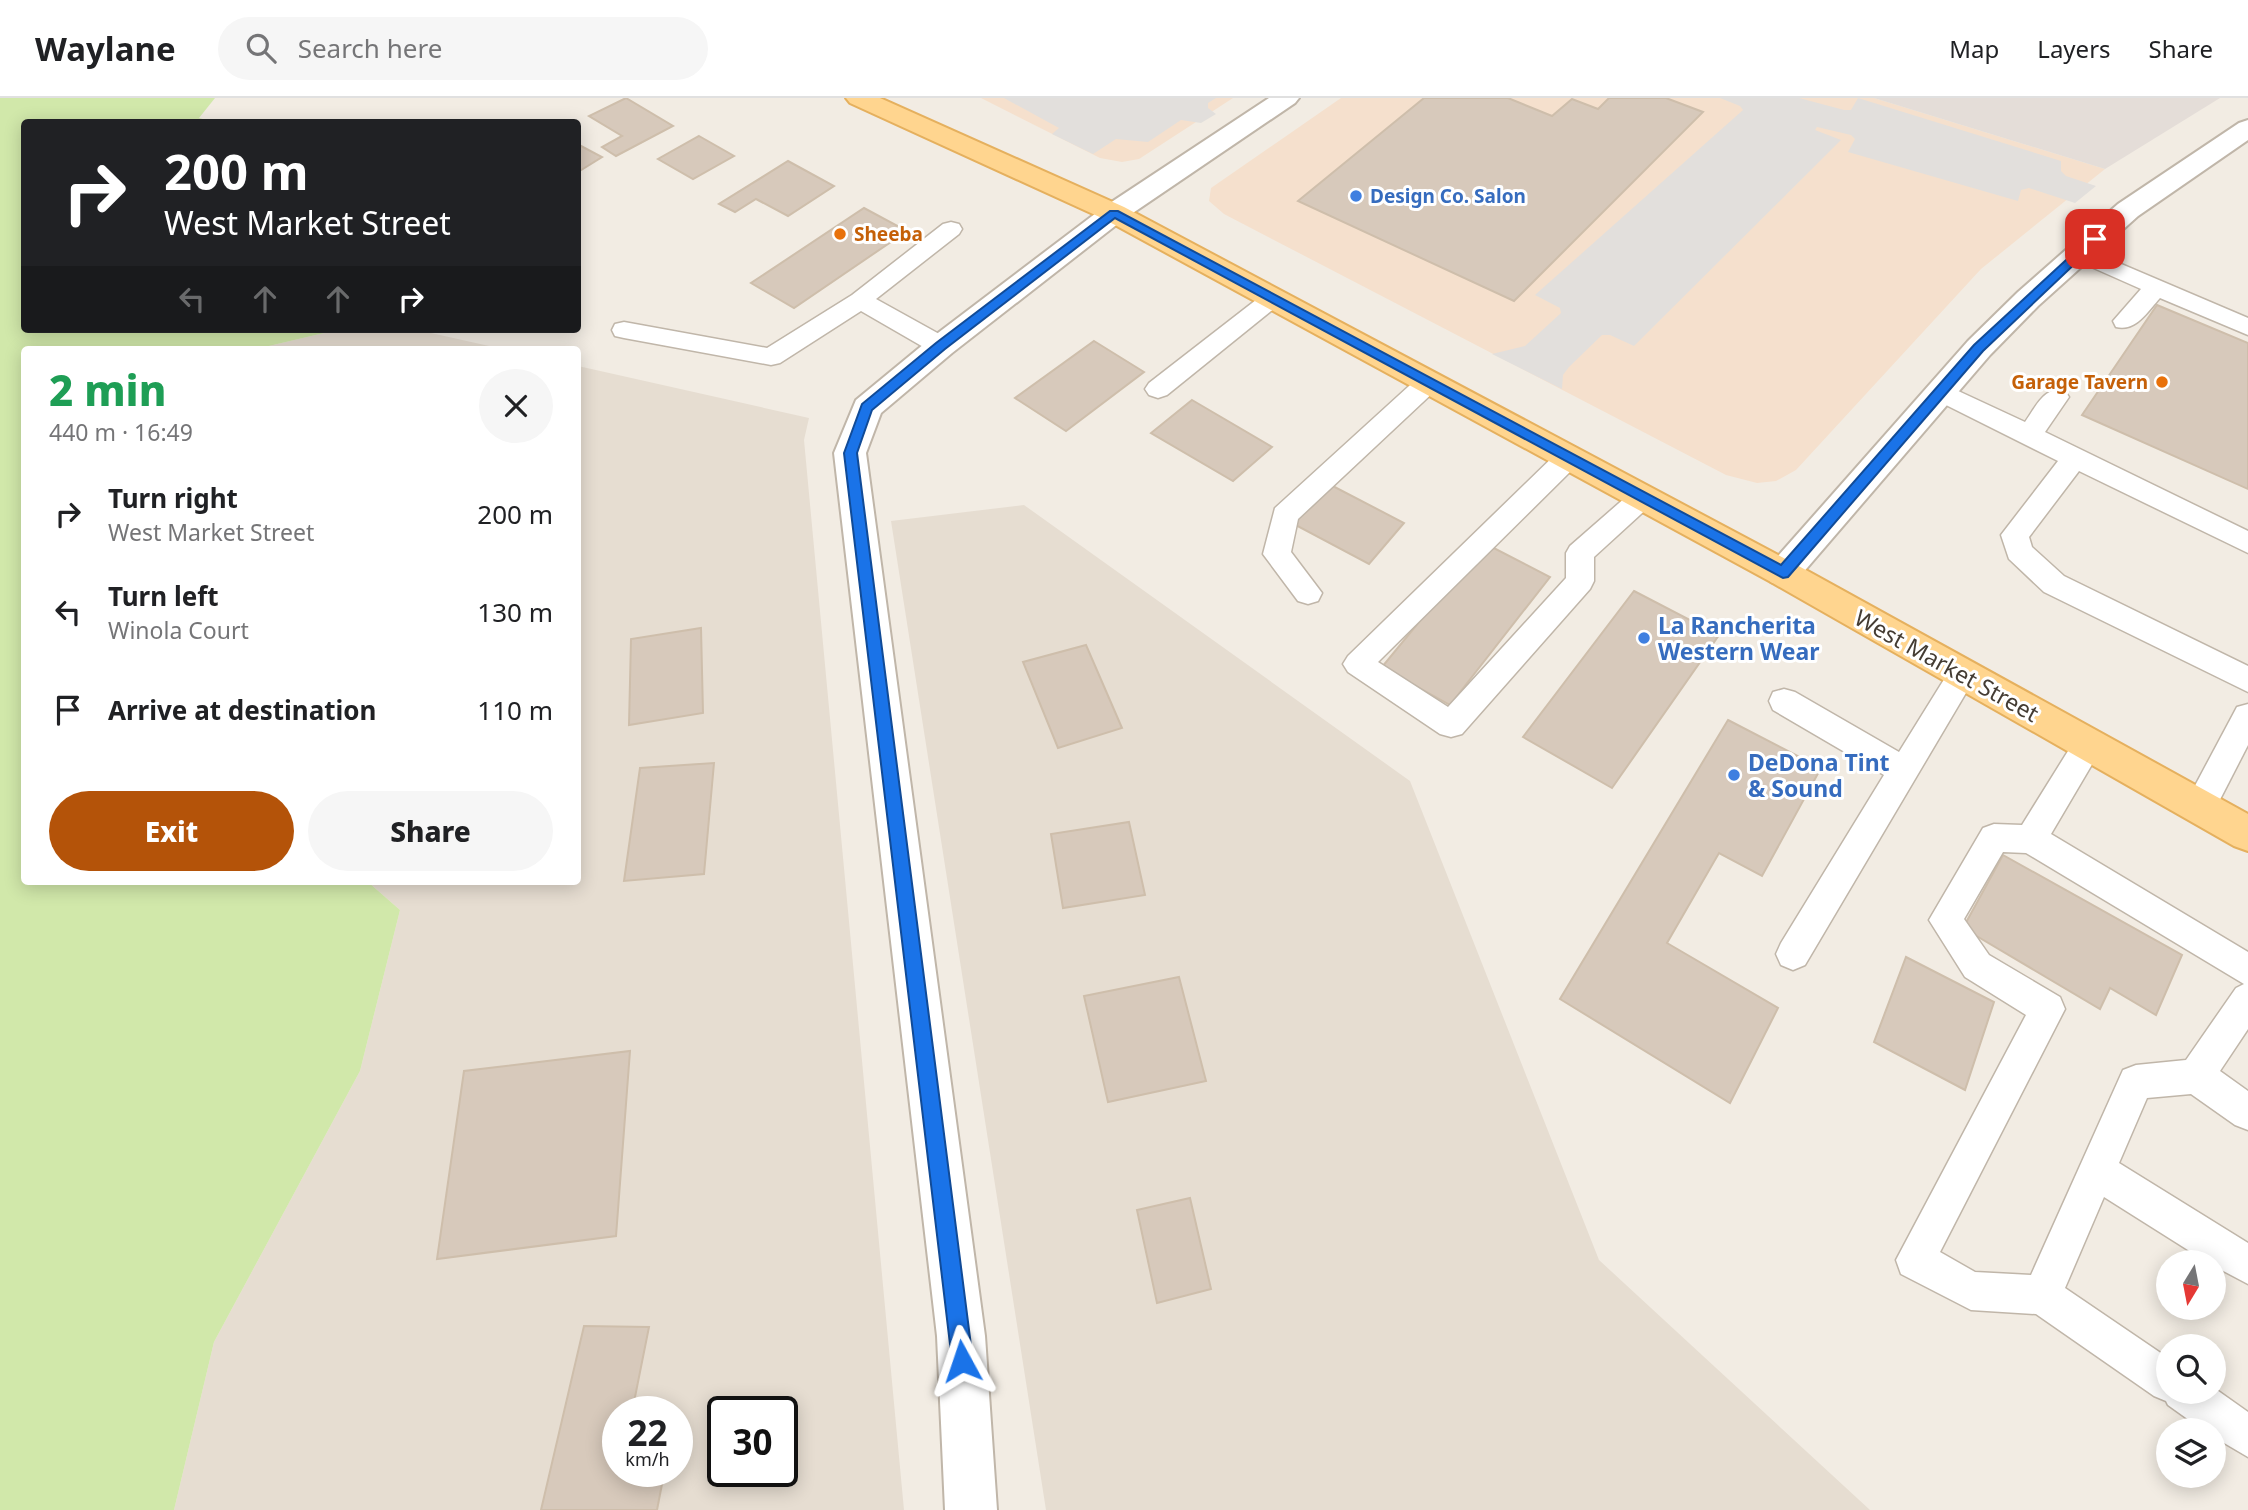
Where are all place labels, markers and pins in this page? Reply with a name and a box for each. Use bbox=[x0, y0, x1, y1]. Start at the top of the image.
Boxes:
place label: Design Co. Salon bbox=[1370, 183, 1526, 209]
marker: Design Co. Salon bbox=[1348, 188, 1364, 204]
pin bbox=[2065, 209, 2125, 269]
place label: Sheeba bbox=[854, 221, 923, 247]
marker: Sheeba bbox=[832, 226, 848, 242]
place label: Garage Tavern bbox=[2011, 369, 2148, 395]
marker: Garage Tavern bbox=[2154, 374, 2170, 390]
place label: La Rancherita Western Wear bbox=[1658, 609, 1820, 667]
marker: La Rancherita Western Wear bbox=[1636, 630, 1652, 646]
place label: DeDona Tint & Sound bbox=[1748, 746, 1890, 804]
marker: DeDona Tint & Sound bbox=[1726, 767, 1742, 783]

